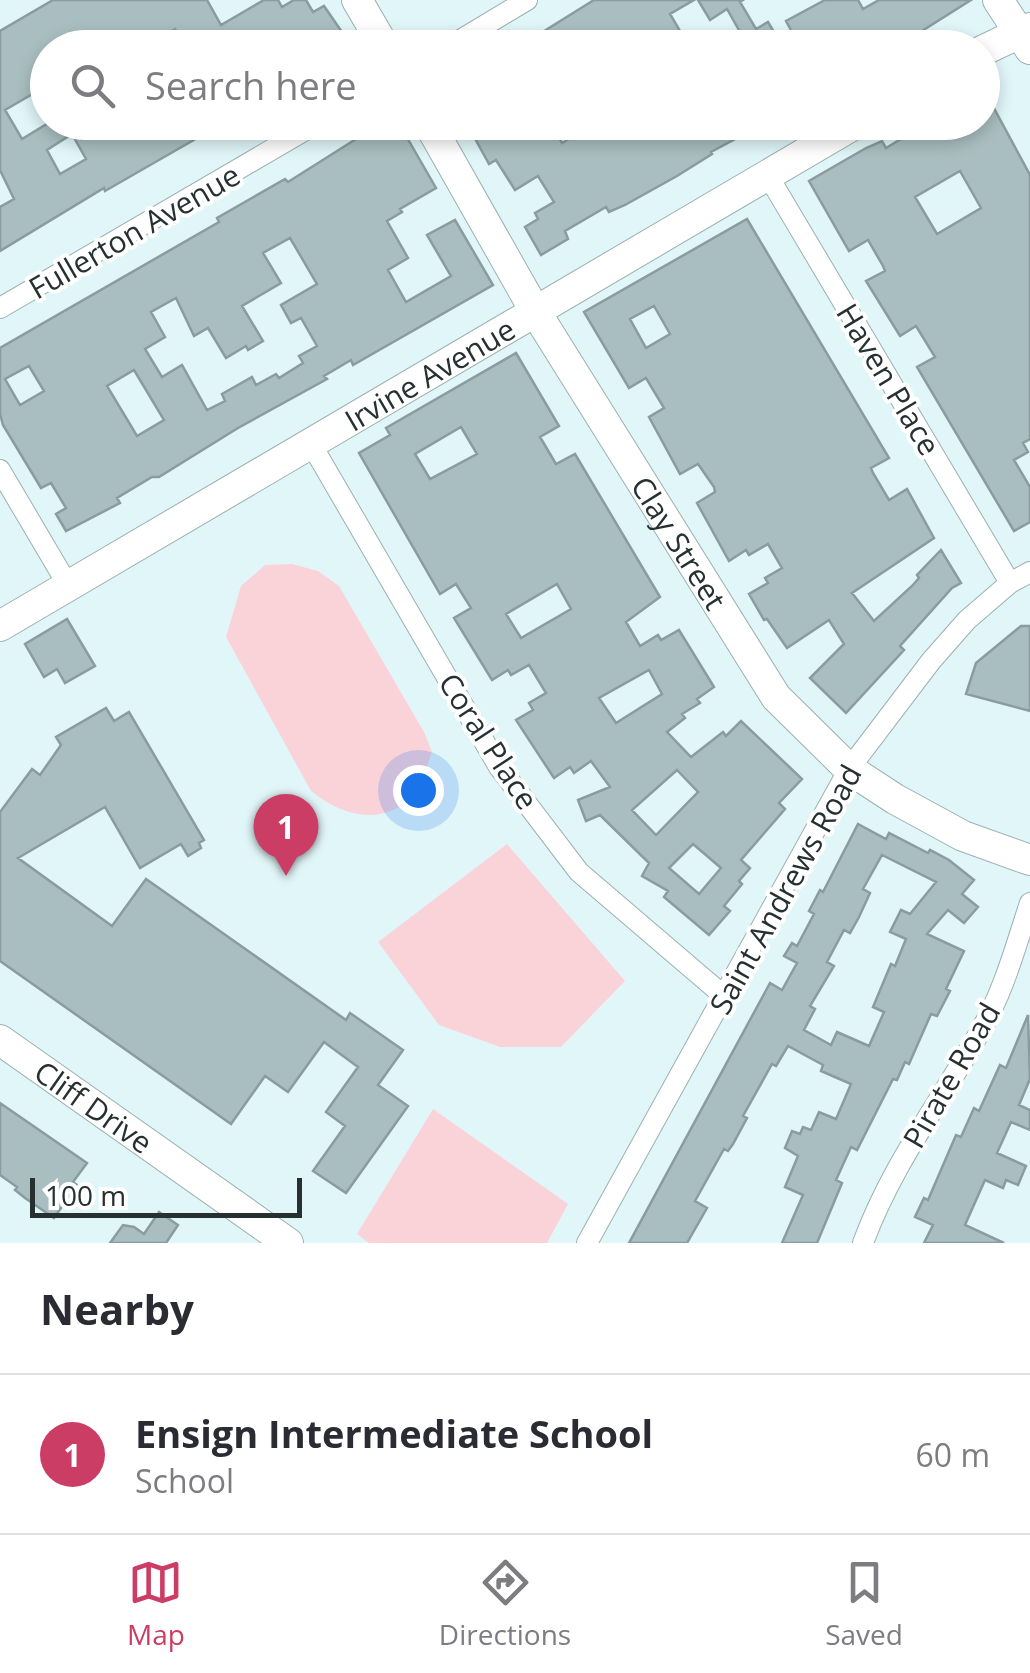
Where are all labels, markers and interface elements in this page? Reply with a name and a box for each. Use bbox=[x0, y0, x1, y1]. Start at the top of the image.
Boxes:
search box bbox=[30, 30, 1000, 140]
icon: search bbox=[65, 58, 120, 113]
text: Search here bbox=[145, 59, 357, 111]
street label: Fullerton Avenue bbox=[21, 154, 247, 308]
street label: Haven Place bbox=[828, 295, 950, 463]
street label: Irvine Avenue bbox=[337, 308, 522, 440]
street label: Clay Street bbox=[622, 468, 737, 617]
street label: Coral Place bbox=[430, 665, 548, 817]
street label: Saint Andrews Road bbox=[699, 757, 871, 1021]
your location bbox=[393, 765, 444, 816]
pin: 1 bbox=[254, 794, 318, 876]
street label: Pirate Road bbox=[893, 995, 1009, 1155]
street label: Cliff Drive bbox=[27, 1050, 161, 1162]
scale bar bbox=[30, 1173, 302, 1218]
text: 100 m bbox=[45, 1176, 126, 1214]
text: Nearby bbox=[40, 1280, 194, 1337]
text: Ensign Intermediate School bbox=[135, 1407, 653, 1459]
text: 1 bbox=[63, 1433, 82, 1476]
text: 60 m bbox=[915, 1433, 990, 1476]
text: School bbox=[135, 1459, 234, 1502]
tab: Map bbox=[127, 1555, 185, 1653]
tab: Directions bbox=[439, 1555, 571, 1653]
tab: Saved bbox=[825, 1555, 903, 1653]

